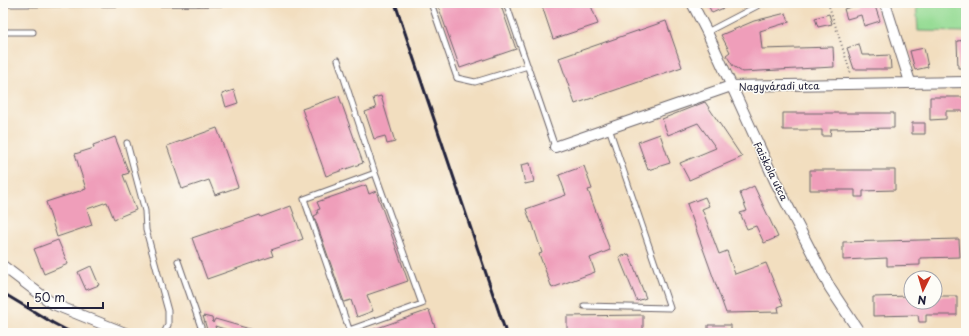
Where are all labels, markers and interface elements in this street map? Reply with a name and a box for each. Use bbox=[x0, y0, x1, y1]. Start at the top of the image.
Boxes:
street label: Nagyváradi utca bbox=[739, 77, 820, 95]
street label: Faiskola utca bbox=[751, 139, 793, 204]
north arrow bbox=[903, 270, 943, 310]
scale bar bbox=[28, 284, 103, 310]
text: 50 m bbox=[34, 288, 65, 306]
text: N bbox=[917, 292, 927, 309]

